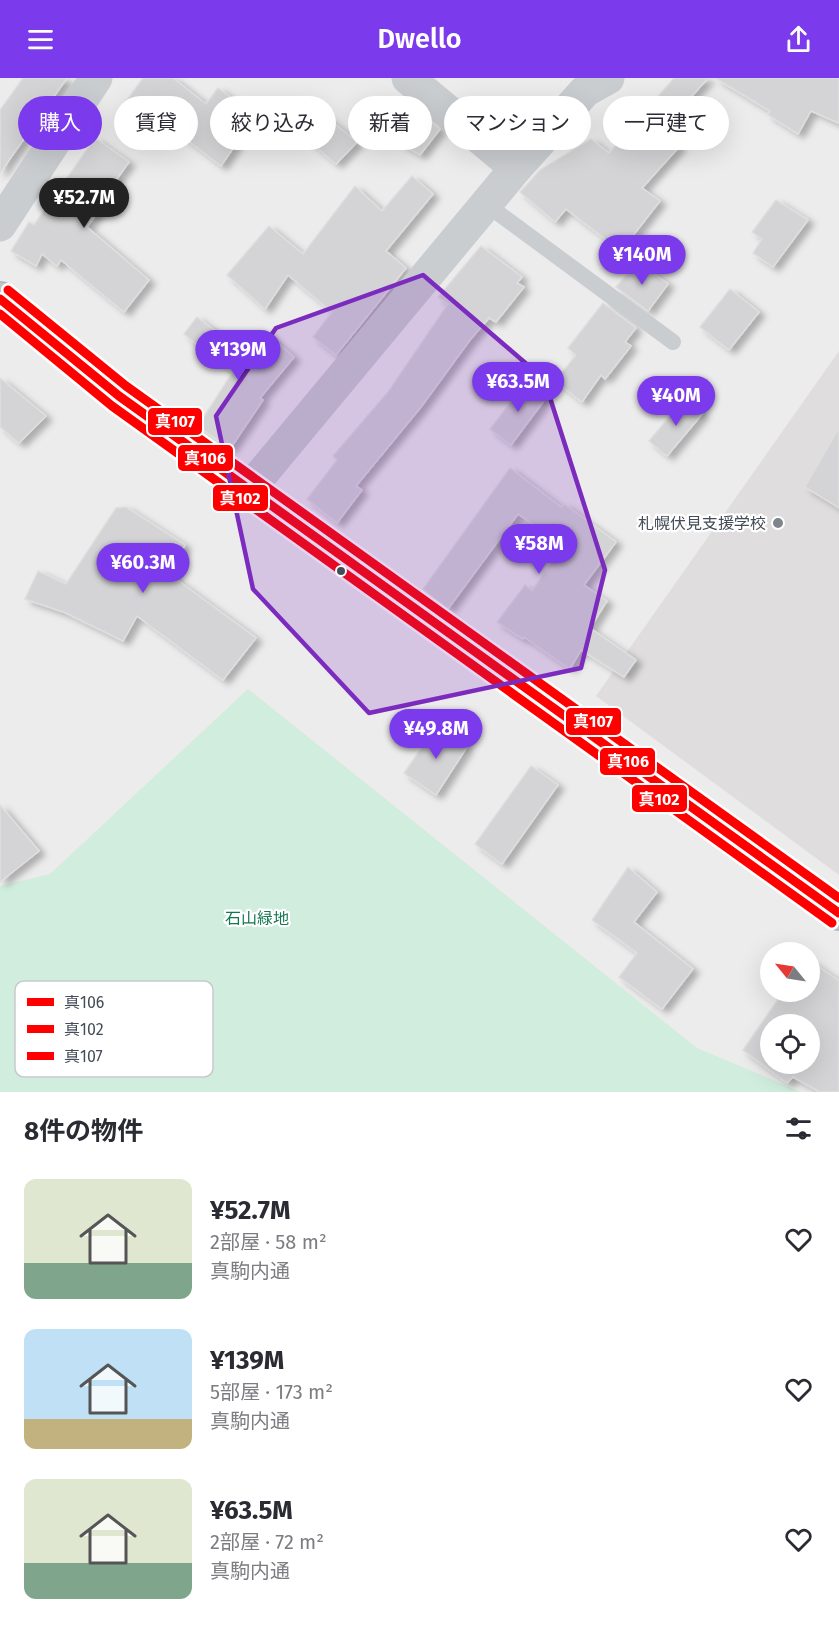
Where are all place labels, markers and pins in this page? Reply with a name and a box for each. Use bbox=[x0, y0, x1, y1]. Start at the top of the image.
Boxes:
pin: ¥52.7M bbox=[35, 178, 133, 229]
pin: ¥140M bbox=[600, 235, 684, 286]
pin: ¥139M bbox=[196, 330, 280, 381]
pin: ¥63.5M bbox=[469, 362, 567, 413]
pin: ¥40M bbox=[640, 376, 712, 427]
place label: 札幌伏見支援学校 bbox=[638, 514, 766, 533]
marker: 札幌伏見支援学校 bbox=[771, 516, 785, 530]
pin: ¥58M bbox=[503, 524, 575, 575]
pin: ¥60.3M bbox=[94, 543, 192, 594]
unlabelled marker bbox=[335, 565, 347, 577]
pin: ¥49.8M bbox=[387, 709, 485, 760]

